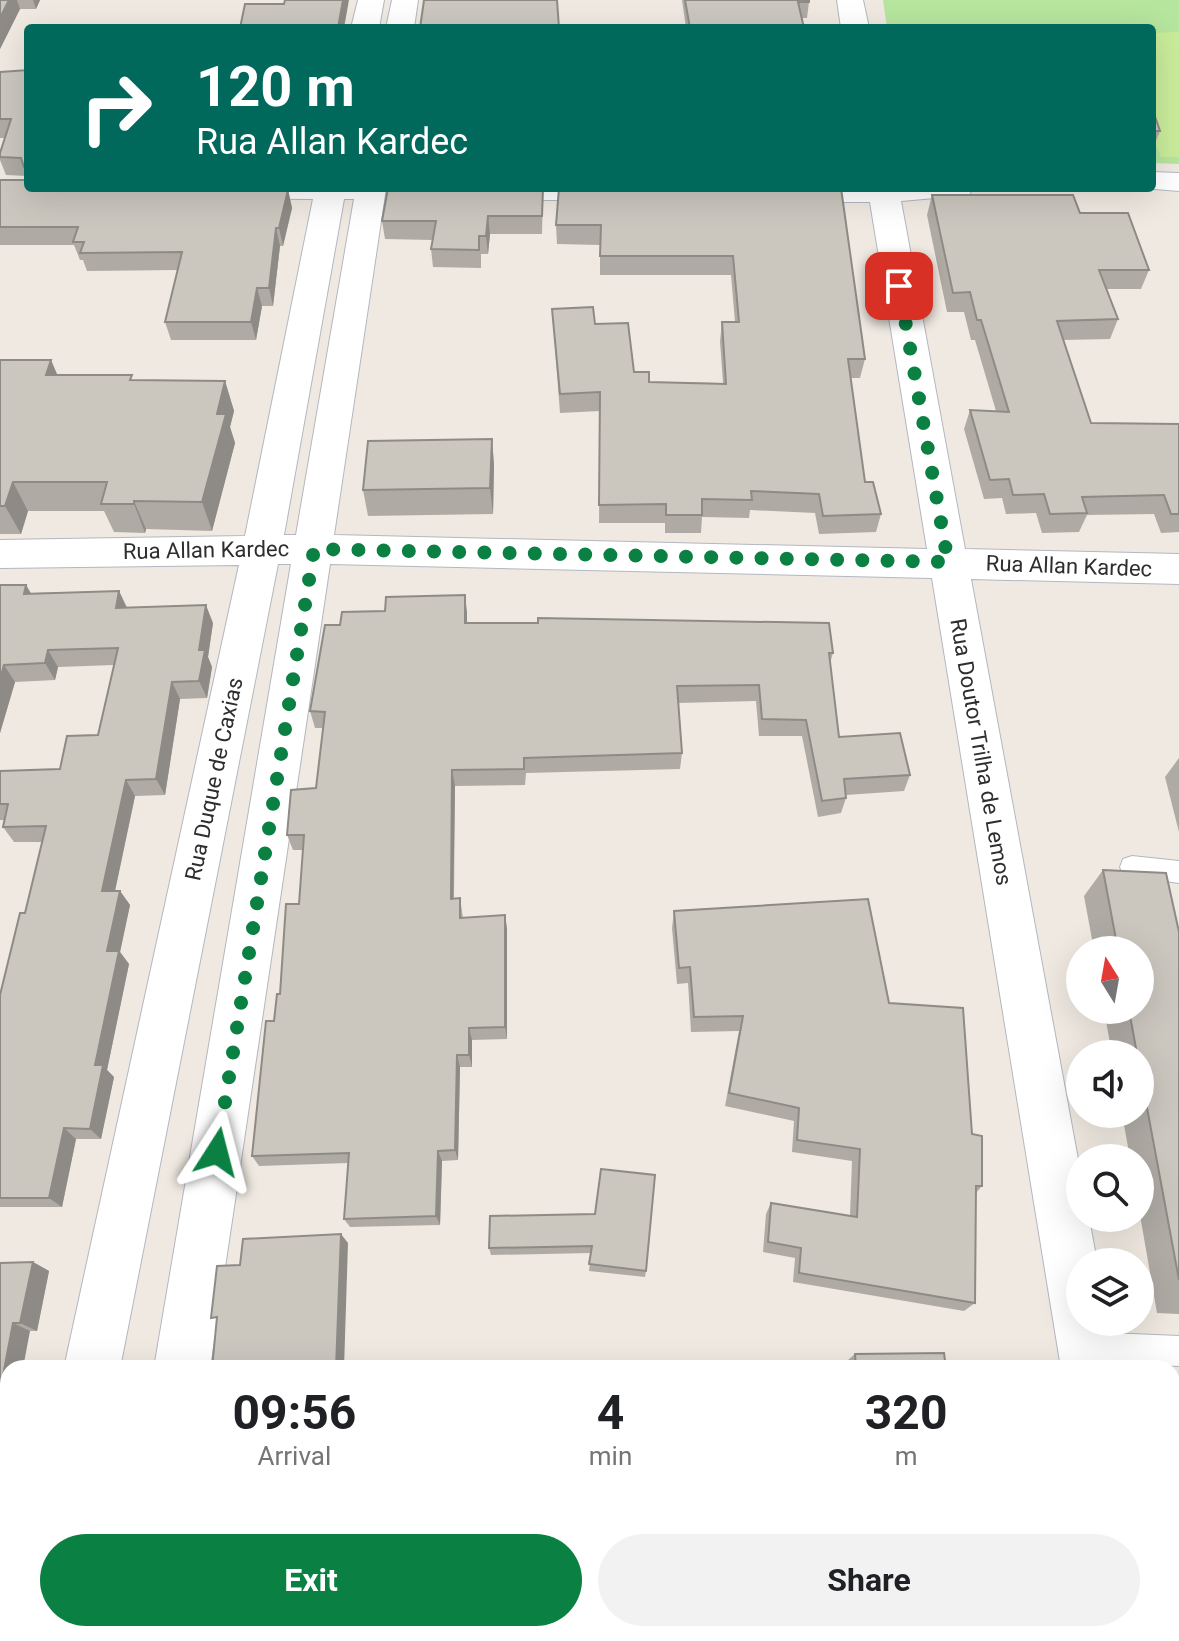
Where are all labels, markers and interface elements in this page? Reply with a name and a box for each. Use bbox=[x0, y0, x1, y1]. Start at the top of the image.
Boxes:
text: 120 m bbox=[196, 54, 355, 120]
icon: right bbox=[64, 56, 168, 160]
text: Rua Allan Kardec bbox=[196, 121, 468, 163]
pin bbox=[865, 252, 933, 320]
icon: arrive bbox=[877, 264, 921, 308]
street label: Rua Allan Kardec bbox=[123, 536, 289, 564]
street label: Rua Allan Kardec bbox=[985, 551, 1153, 581]
street label: Rua Doutor Trilha de Lemos bbox=[945, 617, 1017, 887]
street label: Rua Duque de Caxias bbox=[180, 675, 248, 883]
north arrow bbox=[1066, 936, 1154, 1024]
map controls bbox=[1066, 936, 1154, 1336]
button: sound bbox=[1066, 1040, 1154, 1128]
position arrow bbox=[175, 1110, 259, 1194]
button: search bbox=[1066, 1144, 1154, 1232]
button: layers bbox=[1066, 1248, 1154, 1336]
text: 09:56 bbox=[233, 1384, 356, 1441]
text: 4 bbox=[597, 1384, 624, 1441]
text: 320 bbox=[865, 1384, 947, 1441]
text: Arrival bbox=[258, 1441, 331, 1471]
text: min bbox=[589, 1441, 632, 1471]
text: m bbox=[895, 1441, 918, 1471]
button: Exit bbox=[40, 1534, 582, 1626]
button: Share bbox=[598, 1534, 1140, 1626]

